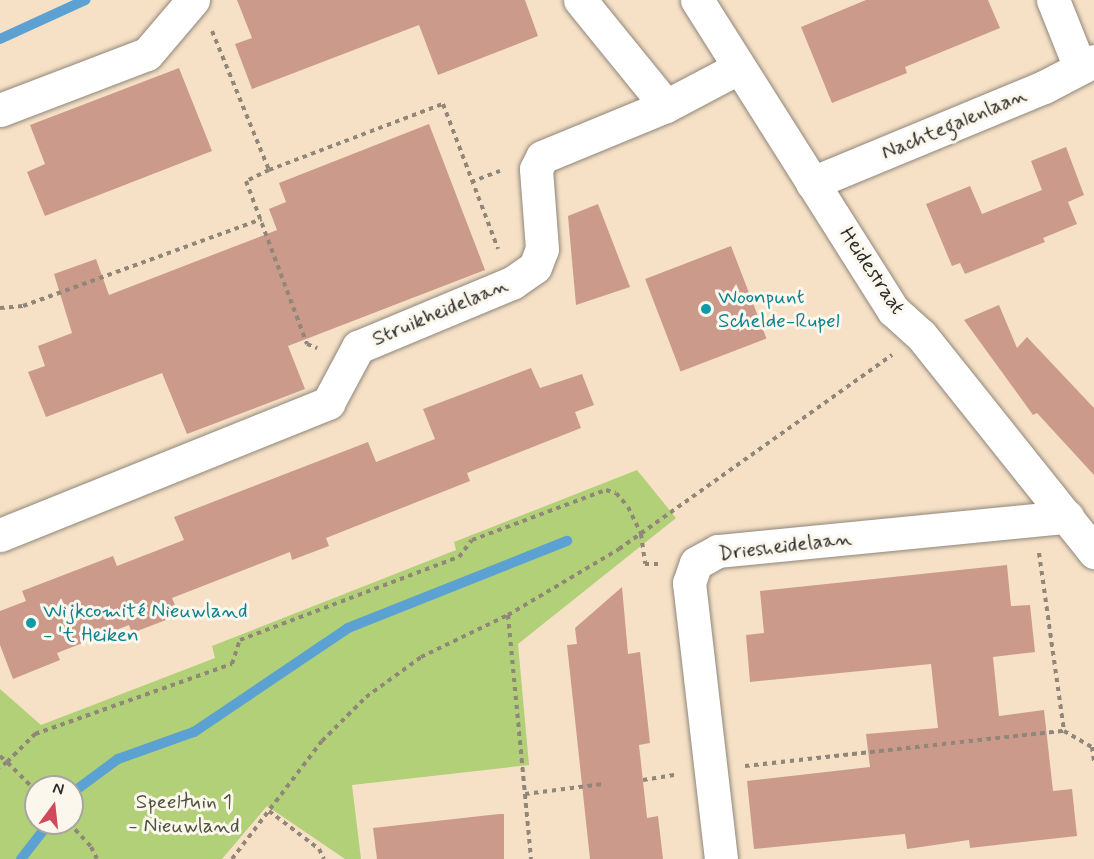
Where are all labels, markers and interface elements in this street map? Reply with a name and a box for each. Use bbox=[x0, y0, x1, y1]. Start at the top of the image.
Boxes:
street label: Nachtegalenlaan bbox=[878, 82, 1030, 166]
street label: Heidestraat bbox=[834, 223, 910, 319]
street label: Struikheidelaan bbox=[369, 272, 511, 352]
place label: Woonpunt Schelde-Rupel bbox=[718, 284, 840, 334]
marker: Woonpunt Schelde-Rupel bbox=[699, 302, 713, 316]
street label: Driesheidelaan bbox=[717, 525, 853, 567]
place label: Wijkcomité Nieuwland - 't Heiken bbox=[43, 598, 248, 648]
marker: Wijkcomité Nieuwland - 't Heiken bbox=[24, 616, 38, 630]
north arrow bbox=[24, 775, 84, 835]
text: N bbox=[50, 778, 66, 801]
park label: Speeltuin 1 - Nieuwland bbox=[128, 789, 240, 839]

